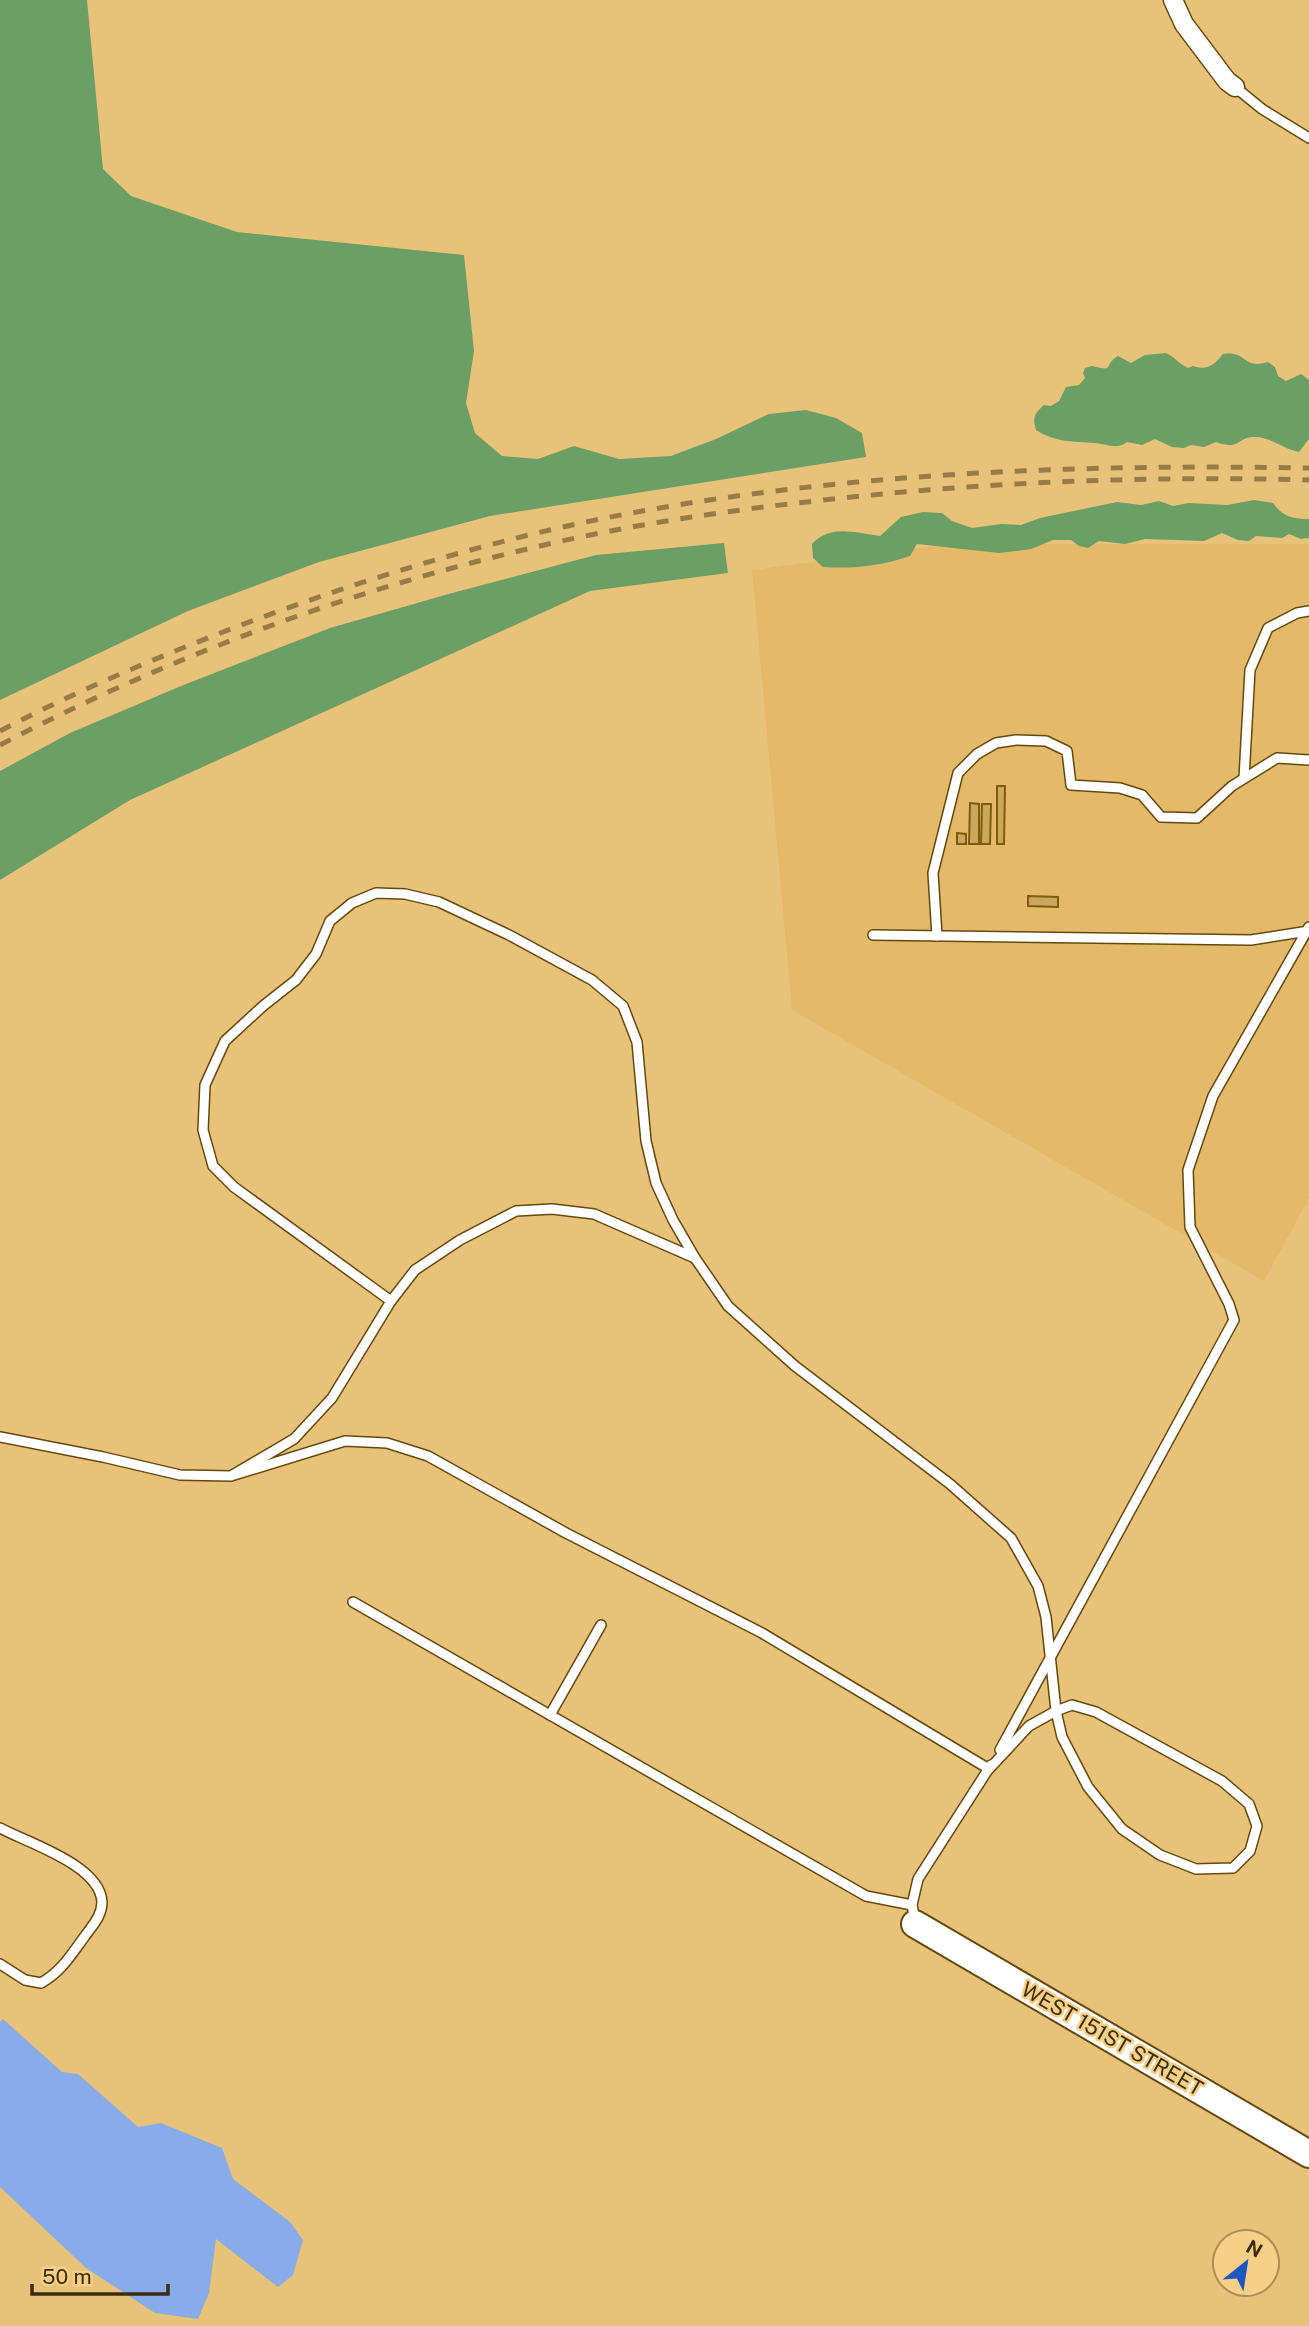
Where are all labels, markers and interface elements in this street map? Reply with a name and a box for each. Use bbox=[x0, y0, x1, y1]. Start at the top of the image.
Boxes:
street label: WEST 151ST STREET bbox=[1017, 1976, 1208, 2101]
north arrow bbox=[1211, 2228, 1281, 2298]
text: N bbox=[1243, 2235, 1266, 2262]
scale bar bbox=[32, 2252, 168, 2296]
text: 50 m bbox=[42, 2264, 92, 2289]

